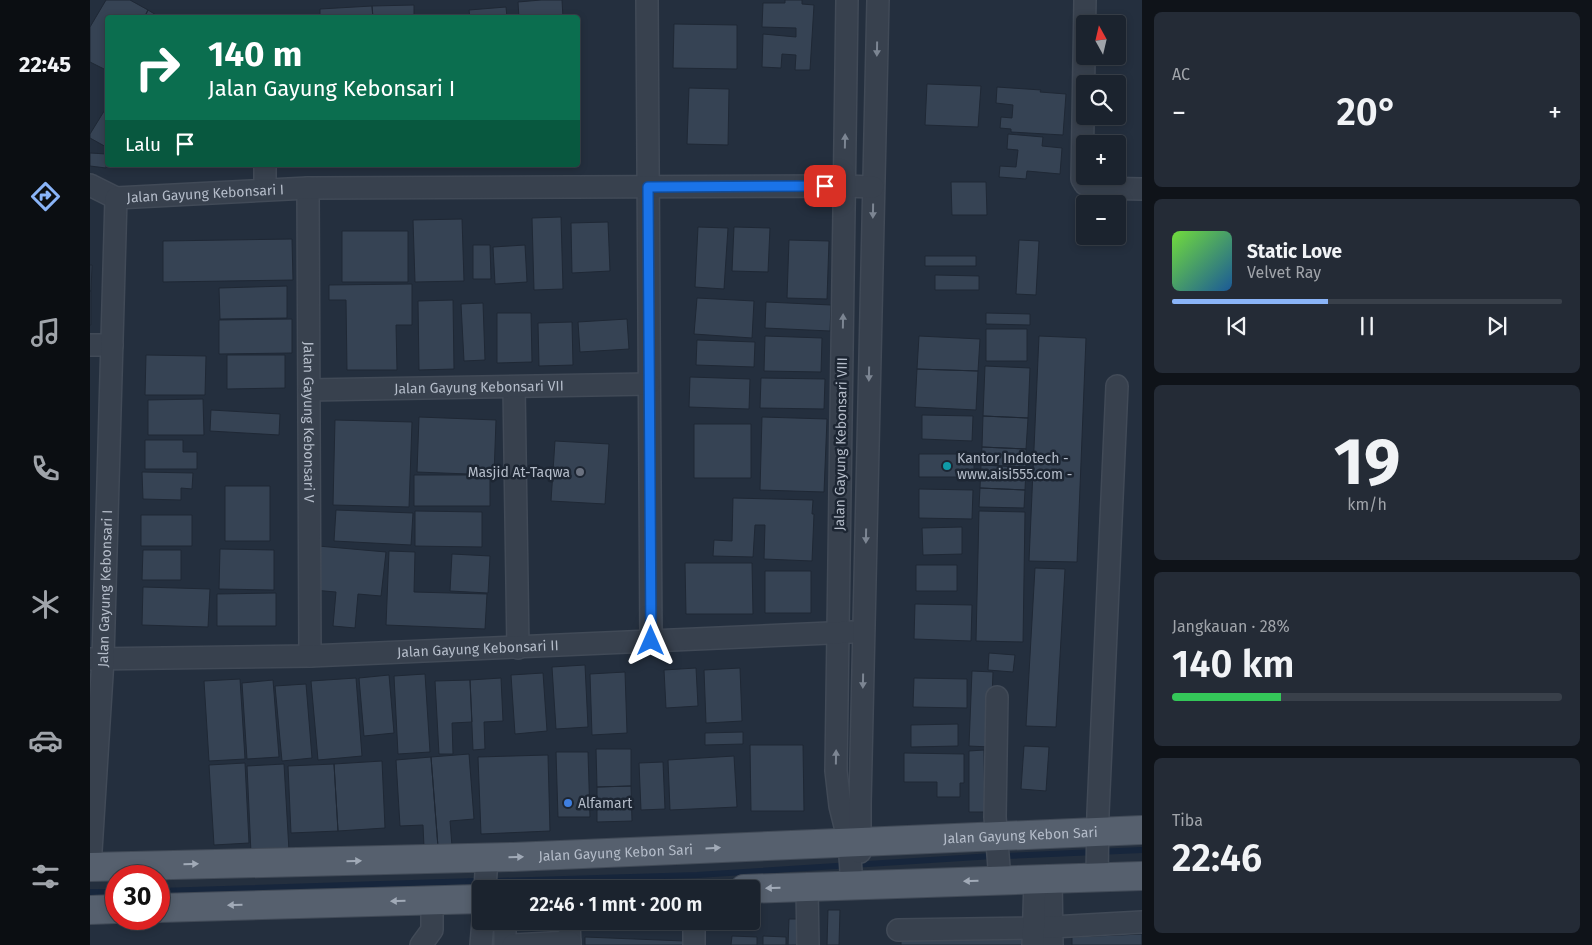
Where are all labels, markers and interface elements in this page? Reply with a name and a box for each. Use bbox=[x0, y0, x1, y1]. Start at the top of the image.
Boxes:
north arrow bbox=[1076, 15, 1126, 65]
map controls bbox=[1076, 15, 1126, 245]
text: 140 m bbox=[208, 33, 302, 75]
icon: right bbox=[125, 35, 190, 100]
one-way arrow bbox=[872, 41, 880, 57]
text: 22:45 bbox=[19, 51, 71, 78]
text: AC bbox=[1172, 65, 1190, 84]
text: Jalan Gayung Kebonsari I bbox=[208, 75, 455, 102]
button: search bbox=[1076, 75, 1126, 125]
text: 20° bbox=[1336, 89, 1398, 135]
text: − bbox=[1172, 96, 1186, 129]
text: + bbox=[1548, 96, 1562, 129]
icon: arrive bbox=[171, 130, 199, 158]
one-way arrow bbox=[841, 132, 849, 148]
text: Lalu bbox=[125, 133, 161, 156]
button: + bbox=[1076, 135, 1126, 185]
pin bbox=[804, 165, 846, 207]
icon: arrive bbox=[811, 172, 839, 200]
icon: directions bbox=[28, 179, 63, 214]
street label: Jalan Gayung Kebonsari I bbox=[126, 181, 284, 206]
button: − bbox=[1076, 195, 1126, 245]
one-way arrow bbox=[869, 203, 877, 219]
text: Static Love bbox=[1247, 240, 1342, 263]
text: Velvet Ray bbox=[1247, 263, 1321, 282]
one-way arrow bbox=[839, 312, 847, 328]
icon: previous bbox=[1223, 312, 1251, 340]
icon: pause bbox=[1353, 312, 1381, 340]
icon: next bbox=[1483, 312, 1511, 340]
icon: music bbox=[28, 315, 63, 350]
street label: Jalan Gayung Kebonsari V bbox=[300, 341, 318, 503]
street label: Jalan Gayung Kebonsari VIII bbox=[831, 357, 851, 531]
one-way arrow bbox=[865, 366, 873, 382]
street label: Jalan Gayung Kebonsari VII bbox=[394, 377, 564, 397]
text: 19 bbox=[1334, 423, 1400, 501]
place label: Kantor Indotech - www.aisi555.com - bbox=[957, 450, 1072, 483]
icon: phone bbox=[28, 451, 63, 486]
marker: Kantor Indotech - www.aisi555.com - bbox=[941, 460, 953, 472]
place label: Masjid At-Taqwa bbox=[468, 464, 570, 481]
marker: Masjid At-Taqwa bbox=[574, 466, 586, 478]
text: km/h bbox=[1347, 495, 1387, 514]
street label: Jalan Gayung Kebonsari I bbox=[94, 509, 116, 668]
one-way arrow bbox=[862, 528, 870, 544]
icon: climate bbox=[28, 587, 63, 622]
position arrow bbox=[624, 614, 676, 666]
text: Jangkauan · 28% bbox=[1172, 617, 1290, 636]
street label: Jalan Gayung Kebonsari II bbox=[397, 637, 559, 661]
text: 140 km bbox=[1172, 641, 1295, 687]
one-way arrow bbox=[858, 674, 866, 690]
icon: car bbox=[28, 723, 63, 758]
one-way arrow bbox=[832, 749, 840, 765]
place label: Alfamart bbox=[578, 795, 633, 812]
marker: Alfamart bbox=[562, 797, 574, 809]
text: Tiba bbox=[1172, 811, 1203, 830]
street label: Jalan Gayung Kebon Sari bbox=[943, 823, 1098, 847]
text: 22:46 bbox=[1172, 835, 1262, 881]
street label: Jalan Gayung Kebon Sari bbox=[538, 841, 693, 864]
one-way arrow bbox=[706, 843, 722, 851]
one-way arrow bbox=[508, 852, 524, 860]
one-way arrow bbox=[346, 856, 362, 864]
icon: filters bbox=[28, 859, 63, 894]
one-way arrow bbox=[183, 860, 199, 868]
speed limit sign: 30 bbox=[105, 865, 170, 930]
one-way arrow bbox=[963, 878, 979, 886]
one-way arrow bbox=[765, 884, 781, 892]
text: 22:46 · 1 mnt · 200 m bbox=[530, 893, 702, 916]
one-way arrow bbox=[389, 897, 405, 905]
one-way arrow bbox=[227, 901, 243, 909]

